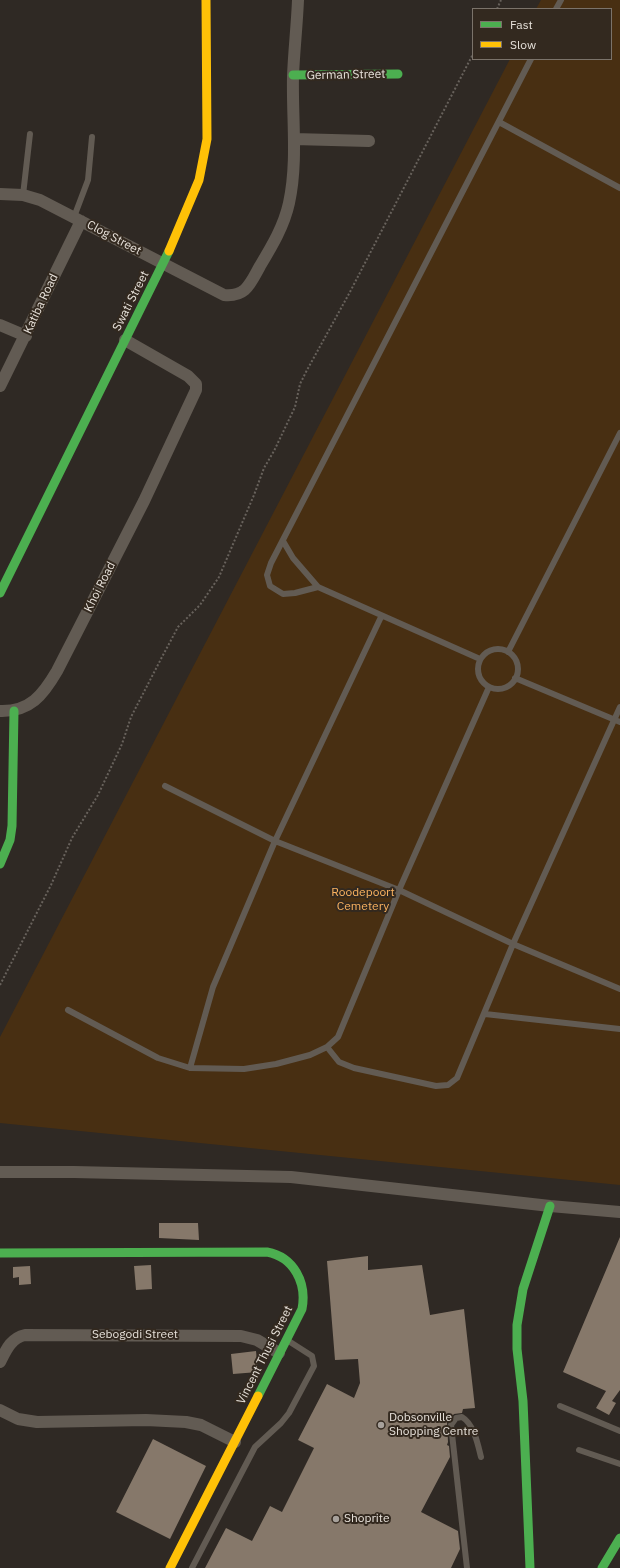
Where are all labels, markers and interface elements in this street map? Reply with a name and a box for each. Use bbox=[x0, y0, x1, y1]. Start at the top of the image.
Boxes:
legend bbox=[472, 8, 612, 60]
text: Fast bbox=[510, 17, 533, 32]
text: Slow bbox=[510, 37, 536, 52]
street label: German Street bbox=[306, 67, 386, 83]
street label: Clog Street bbox=[84, 218, 144, 258]
street label: Swati Street bbox=[110, 269, 152, 333]
street label: Katiba Road bbox=[21, 272, 61, 336]
street label: Khoi Road bbox=[81, 559, 119, 615]
park label: Roodepoort Cemetery bbox=[331, 886, 395, 914]
street label: Vincent Thusi Street bbox=[234, 1303, 296, 1407]
street label: Sebogodi Street bbox=[92, 1328, 178, 1342]
place label: Dobsonville Shopping Centre bbox=[389, 1411, 478, 1439]
marker: Dobsonville Shopping Centre bbox=[376, 1420, 386, 1430]
place label: Shoprite bbox=[344, 1512, 390, 1526]
marker: Shoprite bbox=[331, 1514, 341, 1524]

